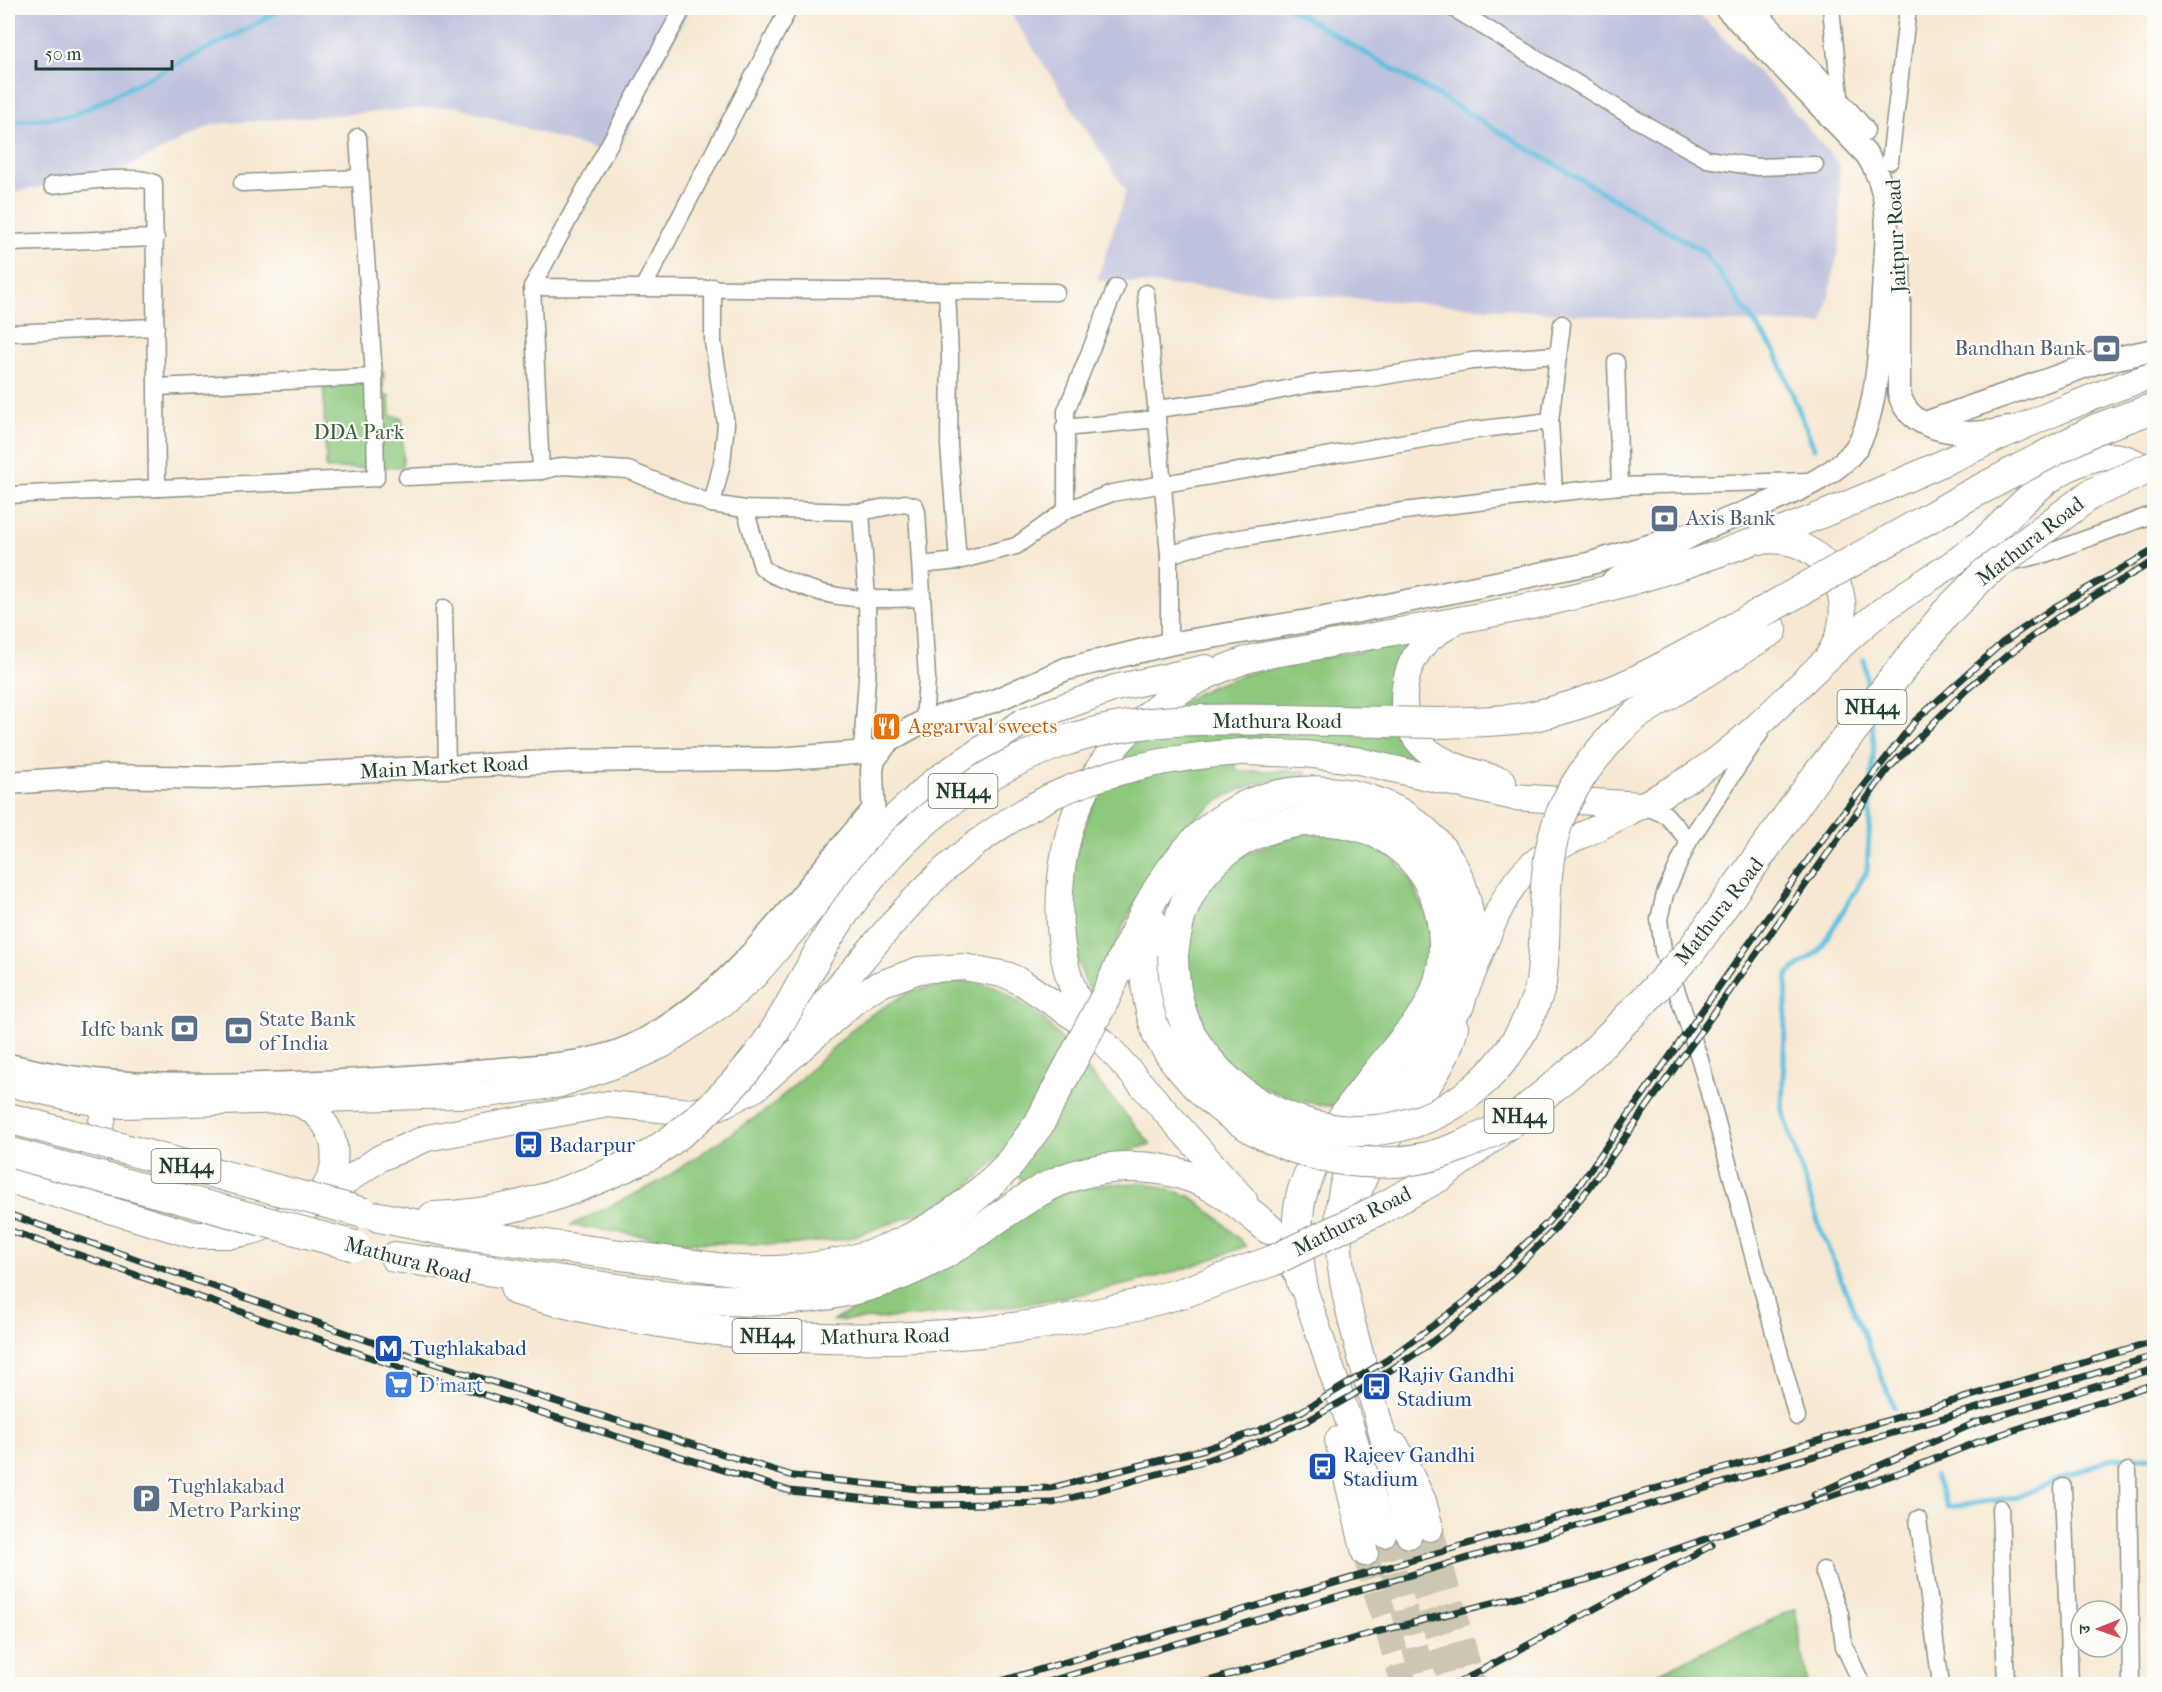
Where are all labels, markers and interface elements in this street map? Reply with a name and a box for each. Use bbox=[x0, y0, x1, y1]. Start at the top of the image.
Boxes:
scale bar bbox=[36, 33, 172, 71]
text: 50 m bbox=[45, 44, 82, 65]
street label: Jaitpur Road bbox=[1881, 178, 1911, 296]
bank icon: Bandhan Bank bbox=[2091, 332, 2123, 364]
place label: Bandhan Bank bbox=[1955, 336, 2086, 360]
park label: DDA Park bbox=[313, 420, 405, 444]
street label: Mathura Road bbox=[1972, 491, 2089, 590]
bank icon: Axis Bank bbox=[1649, 502, 1681, 534]
place label: Axis Bank bbox=[1685, 506, 1776, 530]
road number: NH44 bbox=[1838, 690, 1906, 724]
street label: Mathura Road bbox=[1212, 709, 1342, 733]
restaurant icon: Aggarwal sweets bbox=[871, 710, 903, 742]
place label: Aggarwal sweets bbox=[907, 714, 1057, 738]
street label: Main Market Road bbox=[359, 751, 530, 783]
road number: NH44 bbox=[928, 774, 998, 808]
street label: Mathura Road bbox=[1670, 852, 1769, 969]
place label: State Bank of India bbox=[259, 1007, 356, 1055]
bank icon: Idfc bank bbox=[169, 1013, 201, 1045]
bank icon: State Bank of India bbox=[222, 1015, 254, 1047]
place label: Idfc bank bbox=[80, 1017, 164, 1041]
road number: NH44 bbox=[1484, 1099, 1553, 1133]
bus stop icon: Badarpur bbox=[512, 1129, 544, 1161]
place label: Badarpur bbox=[549, 1133, 635, 1157]
road number: NH44 bbox=[152, 1149, 220, 1183]
street label: Mathura Road bbox=[1289, 1181, 1416, 1261]
street label: Mathura Road bbox=[342, 1232, 474, 1289]
road number: NH44 bbox=[732, 1319, 801, 1353]
street label: Mathura Road bbox=[820, 1323, 951, 1349]
metro station icon: Tughlakabad bbox=[373, 1332, 405, 1364]
place label: Tughlakabad bbox=[410, 1336, 527, 1360]
place label: Rajiv Gandhi Stadium bbox=[1397, 1363, 1515, 1411]
supermarket icon: D'mart bbox=[382, 1369, 414, 1401]
bus stop icon: Rajiv Gandhi Stadium bbox=[1360, 1371, 1392, 1403]
place label: D'mart bbox=[419, 1373, 484, 1397]
place label: Rajeev Gandhi Stadium bbox=[1343, 1443, 1475, 1491]
bus stop icon: Rajeev Gandhi Stadium bbox=[1306, 1451, 1338, 1483]
place label: Tughlakabad Metro Parking bbox=[168, 1474, 301, 1522]
parking icon: Tughlakabad Metro Parking bbox=[131, 1482, 163, 1514]
north arrow bbox=[2069, 1599, 2129, 1659]
text: उ bbox=[2075, 1623, 2094, 1634]

